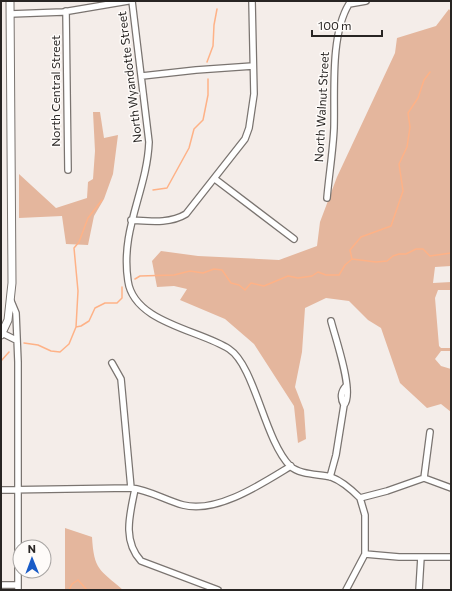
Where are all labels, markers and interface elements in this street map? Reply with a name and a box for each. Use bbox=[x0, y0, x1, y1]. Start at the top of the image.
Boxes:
street label: North Wyandotte Street bbox=[114, 10, 144, 144]
scale bar bbox=[312, 12, 382, 38]
text: 100 m bbox=[318, 18, 352, 32]
street label: North Central Street bbox=[48, 35, 62, 147]
street label: North Walnut Street bbox=[311, 51, 331, 163]
north arrow bbox=[12, 539, 52, 579]
text: N bbox=[28, 542, 36, 555]

